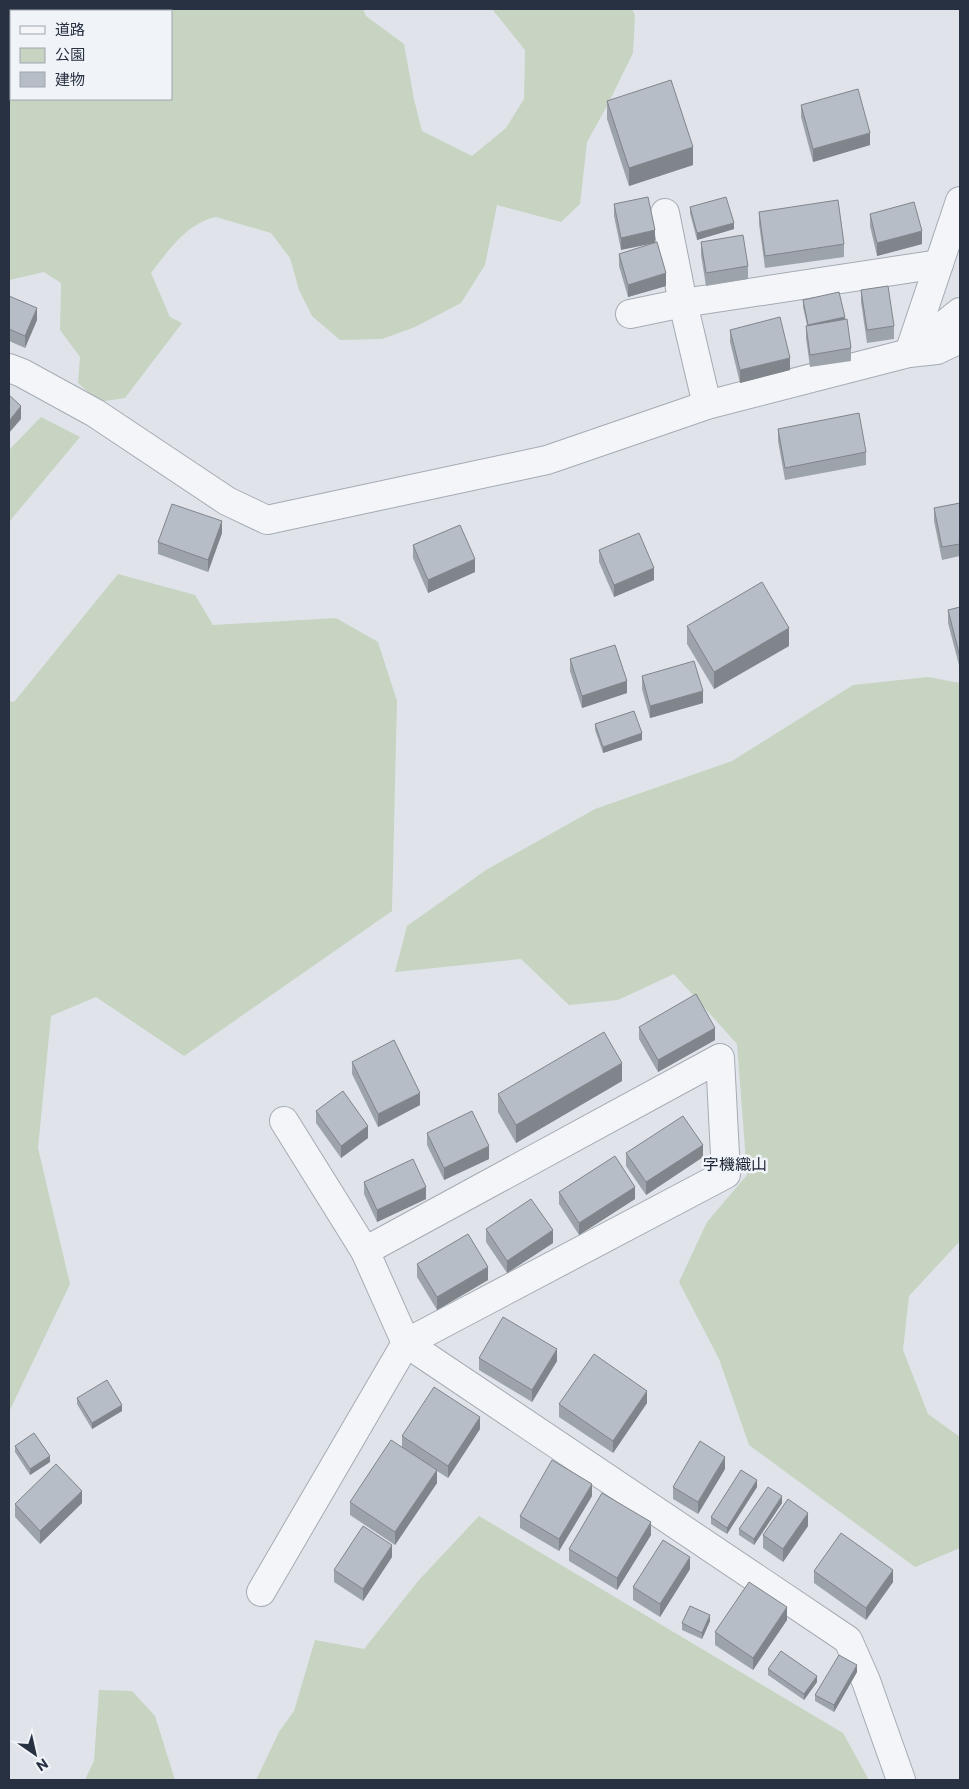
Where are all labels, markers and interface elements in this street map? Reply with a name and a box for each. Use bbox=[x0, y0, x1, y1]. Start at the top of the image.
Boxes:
legend bbox=[10, 10, 172, 100]
text: 道路 bbox=[55, 20, 85, 38]
text: 公園 bbox=[55, 45, 85, 63]
text: 建物 bbox=[55, 70, 85, 88]
district label: 字機織山 bbox=[703, 1154, 767, 1173]
north arrow bbox=[10, 1729, 60, 1779]
text: N bbox=[33, 1755, 52, 1775]

